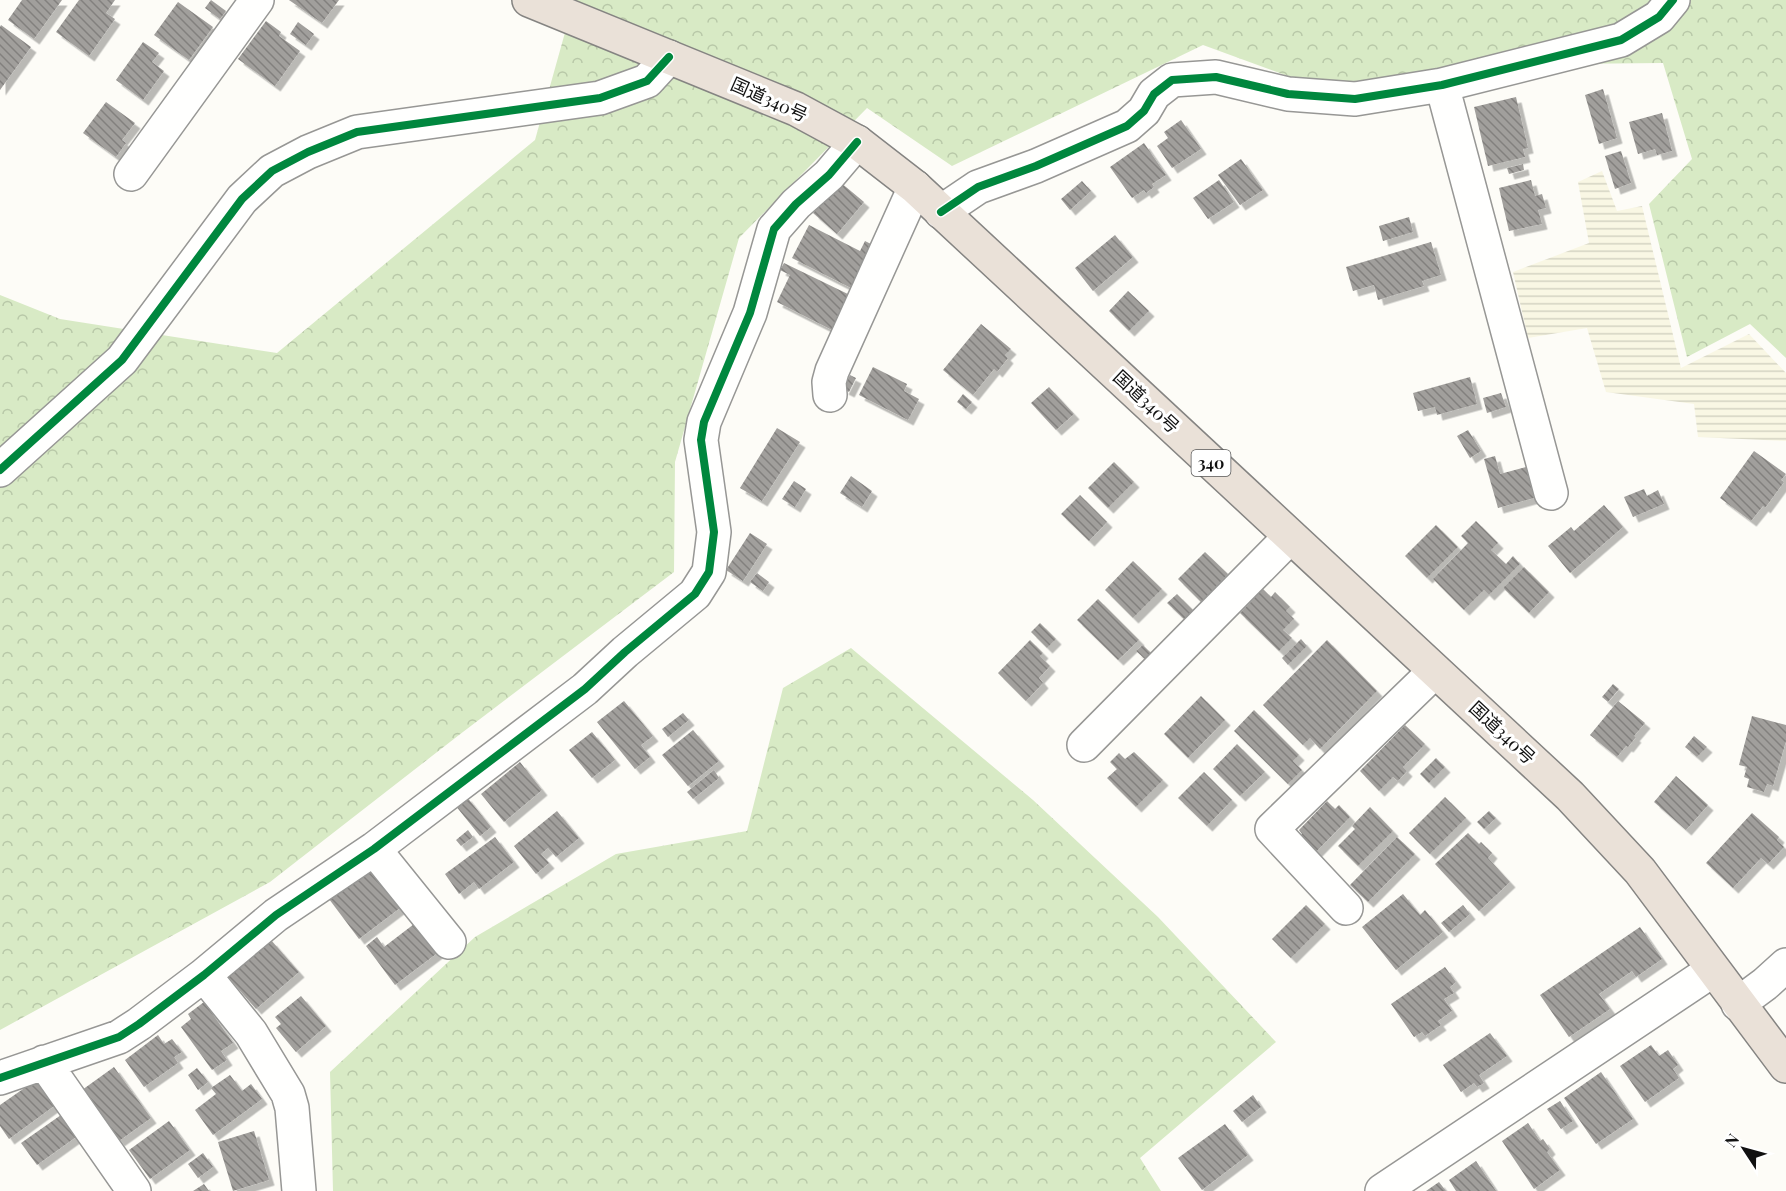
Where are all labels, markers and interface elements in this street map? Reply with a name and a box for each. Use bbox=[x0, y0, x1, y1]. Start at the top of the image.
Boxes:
street label: 国道340号 bbox=[727, 71, 812, 127]
street label: 国道340号 bbox=[1109, 365, 1185, 438]
road number: 340 bbox=[1192, 450, 1230, 476]
street label: 国道340号 bbox=[1465, 696, 1541, 769]
north arrow bbox=[1714, 1119, 1774, 1179]
text: N bbox=[1720, 1129, 1744, 1151]

